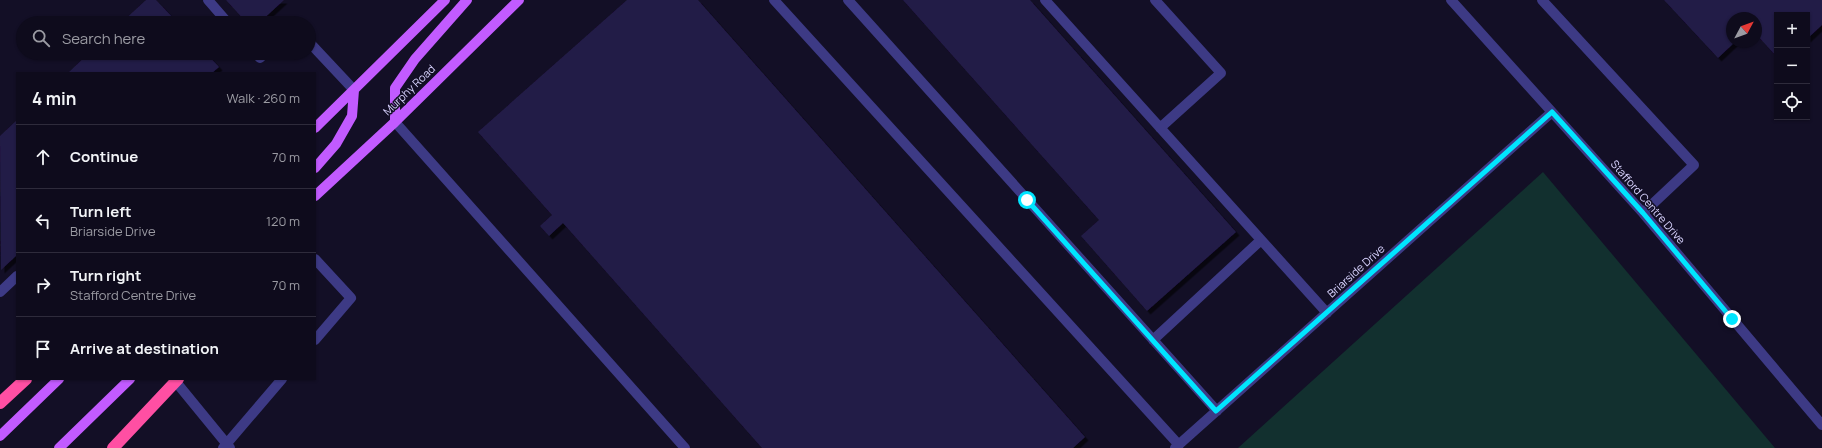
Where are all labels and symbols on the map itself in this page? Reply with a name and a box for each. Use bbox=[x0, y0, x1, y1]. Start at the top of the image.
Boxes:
north arrow bbox=[1726, 12, 1762, 48]
street label: Murphy Road bbox=[379, 61, 438, 118]
street label: Stafford Centre Drive bbox=[1608, 156, 1689, 247]
route start bbox=[1018, 191, 1036, 209]
street label: Briarside Drive bbox=[1324, 240, 1388, 300]
route end bbox=[1723, 310, 1741, 328]

